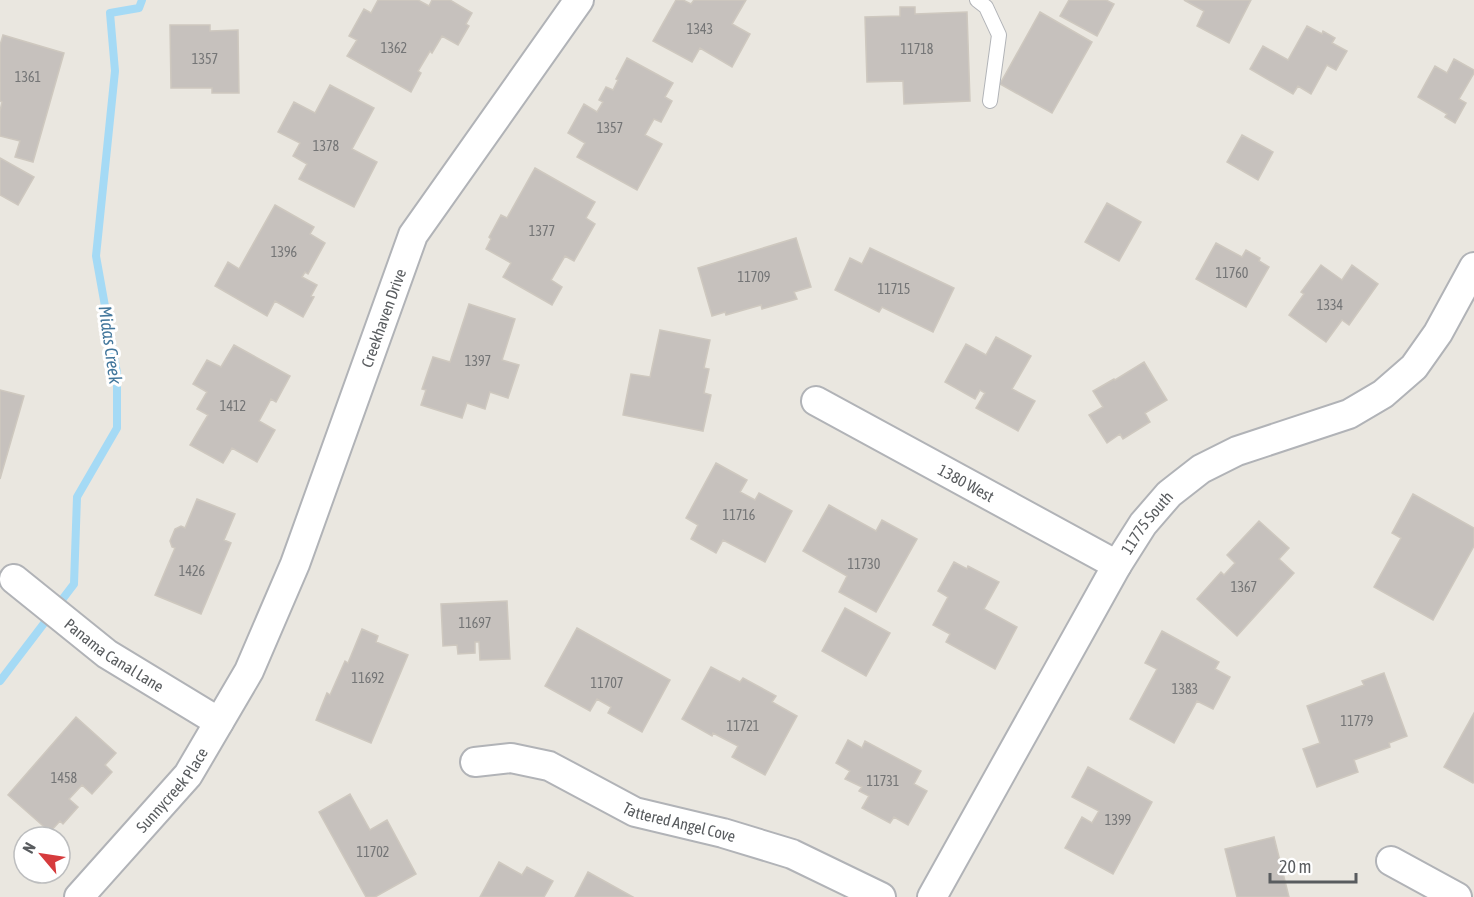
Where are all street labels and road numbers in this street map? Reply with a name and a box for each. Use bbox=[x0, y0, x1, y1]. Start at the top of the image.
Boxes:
street label: Creekhaven Drive bbox=[357, 266, 409, 370]
street label: 1380 West bbox=[935, 460, 998, 505]
street label: 11775 South bbox=[1117, 487, 1176, 557]
street label: Panama Canal Lane bbox=[61, 615, 167, 695]
street label: Sunnycreek Place bbox=[132, 744, 211, 836]
street label: Tattered Angel Cove bbox=[620, 798, 738, 845]

